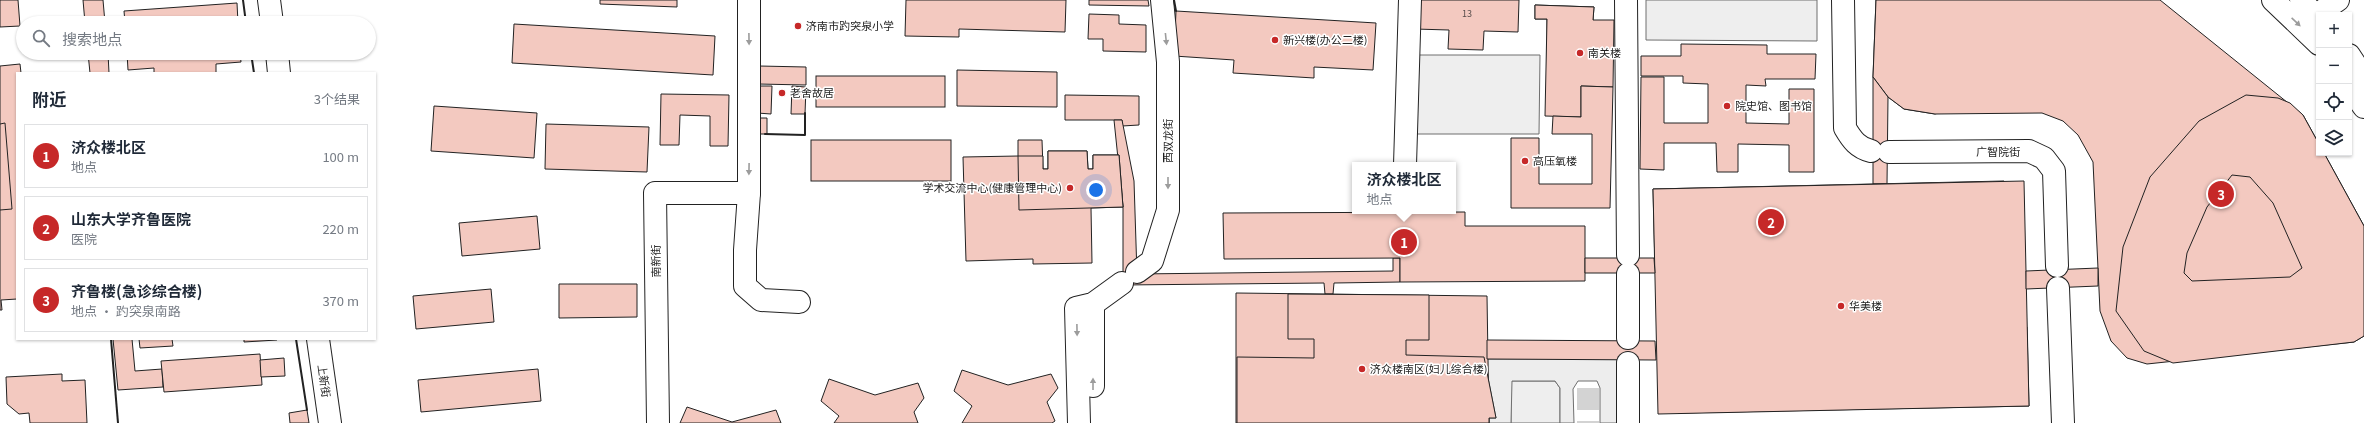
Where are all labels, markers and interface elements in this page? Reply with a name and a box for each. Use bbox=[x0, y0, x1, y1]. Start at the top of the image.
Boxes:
house number: 13 bbox=[1462, 7, 1472, 20]
map controls bbox=[2316, 12, 2352, 156]
button: + bbox=[2316, 12, 2352, 48]
search box bbox=[16, 16, 376, 60]
place label: 济南市趵突泉小学 bbox=[806, 17, 894, 33]
one-way arrow bbox=[2292, 17, 2301, 26]
marker: 济南市趵突泉小学 bbox=[793, 21, 803, 31]
icon: search bbox=[30, 27, 52, 49]
text: 搜索地点 bbox=[62, 28, 122, 49]
place label: 新兴楼(办公二楼) bbox=[1283, 31, 1367, 47]
one-way arrow bbox=[746, 33, 753, 45]
one-way arrow bbox=[1162, 33, 1169, 45]
marker: 新兴楼(办公二楼) bbox=[1270, 35, 1280, 45]
place label: 南关楼 bbox=[1588, 44, 1621, 60]
marker: 南关楼 bbox=[1575, 48, 1585, 58]
button: − bbox=[2316, 48, 2352, 84]
place label: 老舍故居 bbox=[790, 84, 834, 100]
button: locate bbox=[2316, 84, 2352, 120]
text: 附近 bbox=[32, 86, 66, 111]
marker: 老舍故居 bbox=[777, 88, 787, 98]
text: 3个结果 bbox=[314, 89, 360, 108]
place label: 院史馆、图书馆 bbox=[1735, 97, 1812, 113]
marker: 院史馆、图书馆 bbox=[1722, 101, 1732, 111]
street label: 西双龙街 bbox=[1159, 119, 1175, 163]
button: layers bbox=[2316, 120, 2352, 156]
text: 济众楼北区 bbox=[71, 136, 146, 157]
street label: 广智院街 bbox=[1976, 143, 2020, 159]
text: 1 bbox=[42, 147, 50, 166]
text: 100 m bbox=[322, 147, 359, 166]
place label: 高压氧楼 bbox=[1533, 152, 1577, 168]
marker: 高压氧楼 bbox=[1520, 156, 1530, 166]
text: 地点 bbox=[71, 157, 97, 176]
popup bbox=[1352, 162, 1456, 214]
one-way arrow bbox=[746, 163, 752, 176]
text: 济众楼北区 bbox=[1366, 168, 1442, 189]
one-way arrow bbox=[1165, 177, 1171, 190]
place label: 学术交流中心(健康管理中心) bbox=[923, 179, 1062, 195]
pin: 3 bbox=[2208, 179, 2234, 209]
your location bbox=[1086, 180, 1106, 200]
marker: 学术交流中心(健康管理中心) bbox=[1065, 183, 1075, 193]
text: 地点 bbox=[1366, 189, 1393, 208]
pin: 2 bbox=[1758, 207, 1784, 237]
text: 山东大学齐鲁医院 bbox=[71, 208, 191, 229]
text: 2 bbox=[42, 219, 50, 238]
text: 220 m bbox=[322, 219, 359, 238]
pin: 1 bbox=[1391, 227, 1417, 257]
text: 医院 bbox=[71, 229, 97, 248]
street label: 南新街 bbox=[647, 244, 663, 278]
text: 齐鲁楼(急诊综合楼) bbox=[71, 280, 202, 301]
text: 3 bbox=[42, 291, 50, 310]
text: 370 m bbox=[322, 291, 359, 310]
place label: 华美楼 bbox=[1849, 297, 1882, 313]
text: 地点 · 趵突泉南路 bbox=[71, 301, 181, 320]
marker: 华美楼 bbox=[1836, 301, 1846, 311]
one-way arrow bbox=[1074, 324, 1080, 337]
place label: 济众楼南区(妇儿综合楼) bbox=[1370, 360, 1487, 376]
street label: 上新街 bbox=[315, 363, 335, 398]
marker: 济众楼南区(妇儿综合楼) bbox=[1357, 364, 1367, 374]
one-way arrow bbox=[1090, 377, 1096, 390]

